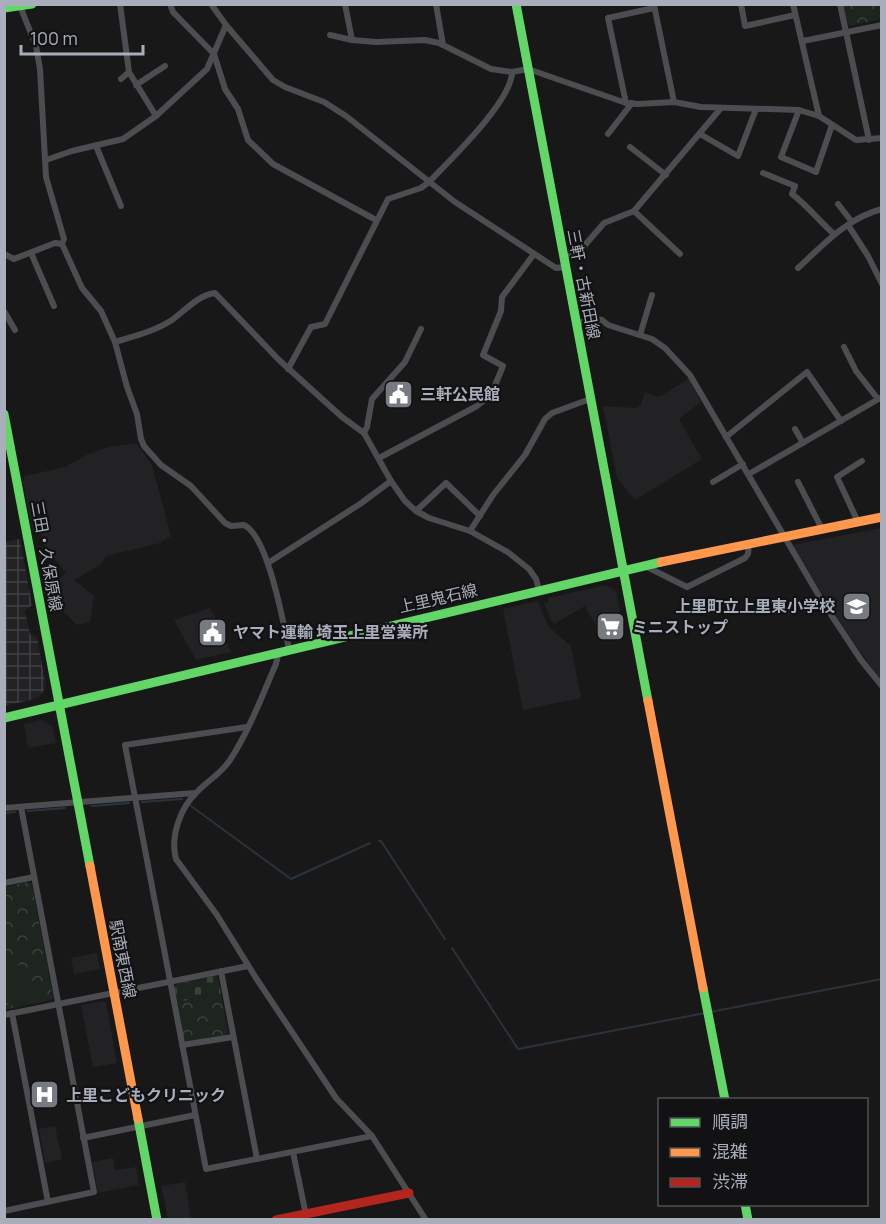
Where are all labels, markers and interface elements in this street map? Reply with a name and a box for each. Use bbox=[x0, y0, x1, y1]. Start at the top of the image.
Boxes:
scale bar bbox=[21, 18, 142, 56]
text: 100 m bbox=[30, 26, 78, 50]
street label: 三軒・古新田線 bbox=[563, 227, 605, 341]
public building icon: 三軒公民館 bbox=[383, 378, 415, 410]
place label: 三軒公民館 bbox=[420, 383, 500, 405]
street label: 三田・久保原線 bbox=[26, 499, 68, 613]
street label: 上里鬼石線 bbox=[397, 578, 479, 618]
school or university icon: 上里町立上里東小学校 bbox=[840, 590, 872, 622]
place label: 上里町立上里東小学校 bbox=[675, 595, 835, 617]
supermarket icon: ミニストップ bbox=[595, 611, 627, 643]
public building icon: ヤマト運輸 埼玉上里営業所 bbox=[196, 616, 228, 648]
place label: ミニストップ bbox=[632, 616, 728, 638]
place label: ヤマト運輸 埼玉上里営業所 bbox=[233, 621, 428, 643]
street label: 駅南東西線 bbox=[105, 918, 141, 1000]
hospital icon: 上里こどもクリニック bbox=[29, 1079, 61, 1111]
place label: 上里こどもクリニック bbox=[66, 1084, 226, 1106]
legend bbox=[658, 1098, 868, 1206]
text: 順調 bbox=[712, 1109, 748, 1133]
text: 混雑 bbox=[712, 1139, 748, 1163]
text: 渋滞 bbox=[712, 1169, 748, 1193]

